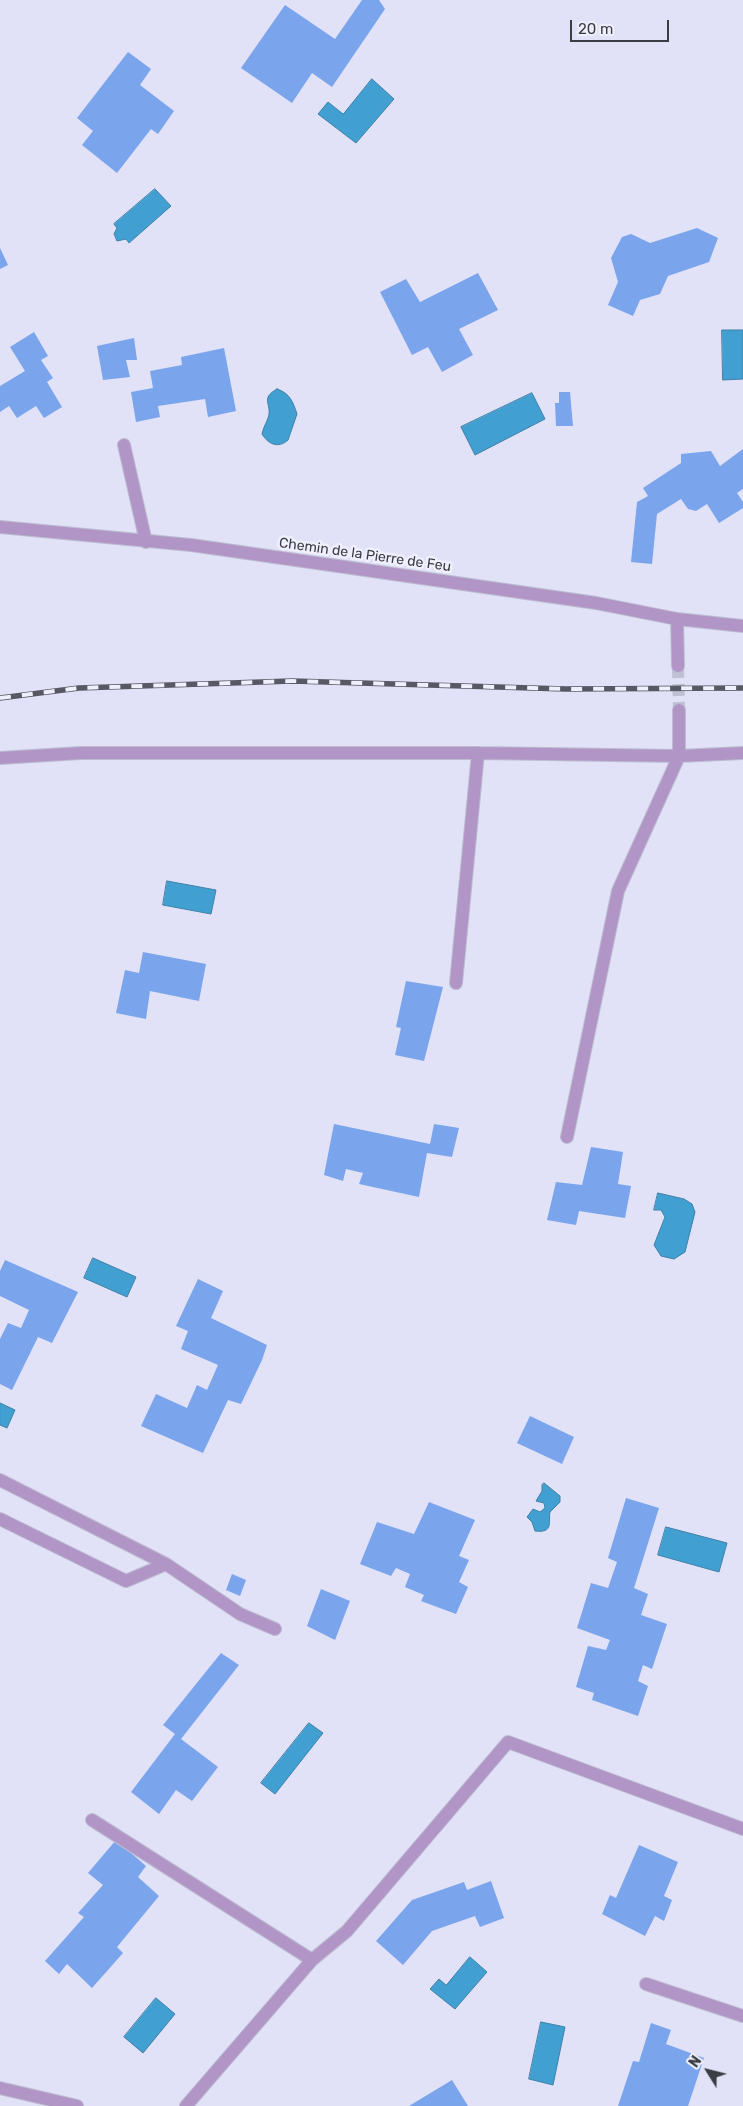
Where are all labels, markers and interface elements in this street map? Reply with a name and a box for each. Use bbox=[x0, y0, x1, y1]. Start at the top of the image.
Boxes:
scale bar bbox=[573, 10, 672, 42]
text: 20 m bbox=[578, 20, 613, 38]
street label: Chemin de la Pierre de Feu bbox=[278, 535, 452, 575]
north arrow bbox=[683, 2046, 733, 2096]
text: N bbox=[686, 2053, 705, 2071]

